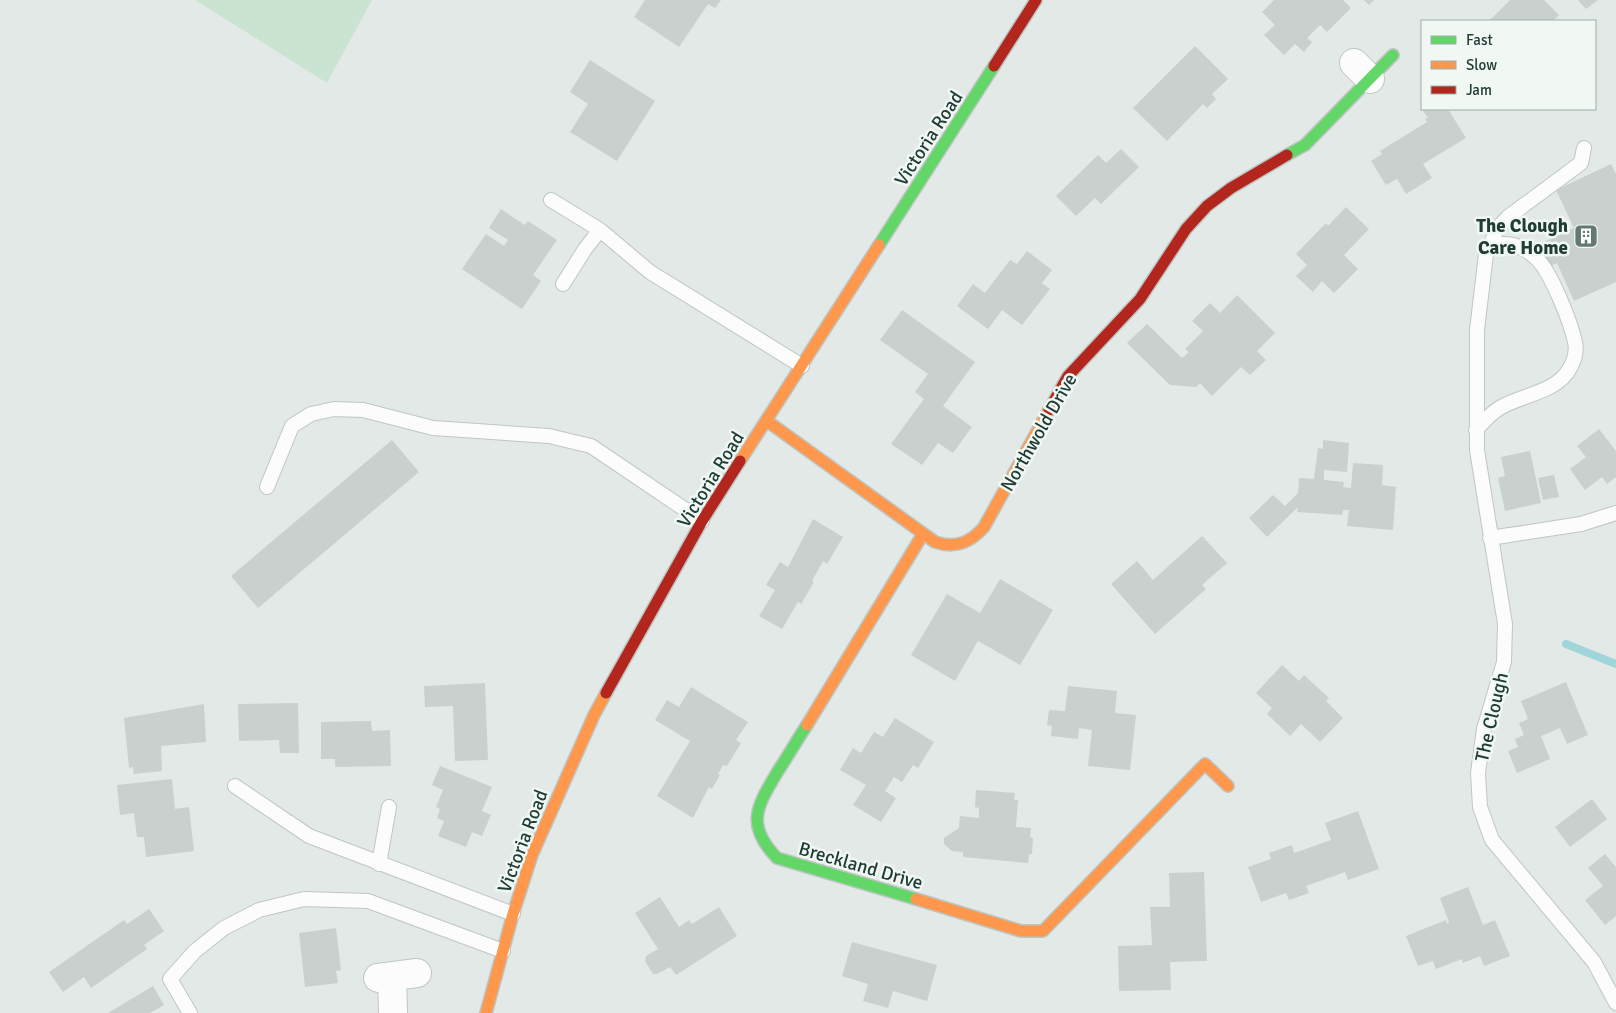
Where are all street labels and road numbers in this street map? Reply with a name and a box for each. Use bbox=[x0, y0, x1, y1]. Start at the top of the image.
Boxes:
street label: Victoria Road bbox=[889, 87, 968, 191]
street label: Northwold Drive bbox=[995, 369, 1082, 496]
street label: Victoria Road bbox=[672, 427, 750, 532]
street label: The Clough bbox=[1470, 670, 1514, 764]
street label: Victoria Road bbox=[492, 786, 554, 896]
street label: Breckland Drive bbox=[796, 837, 926, 895]

